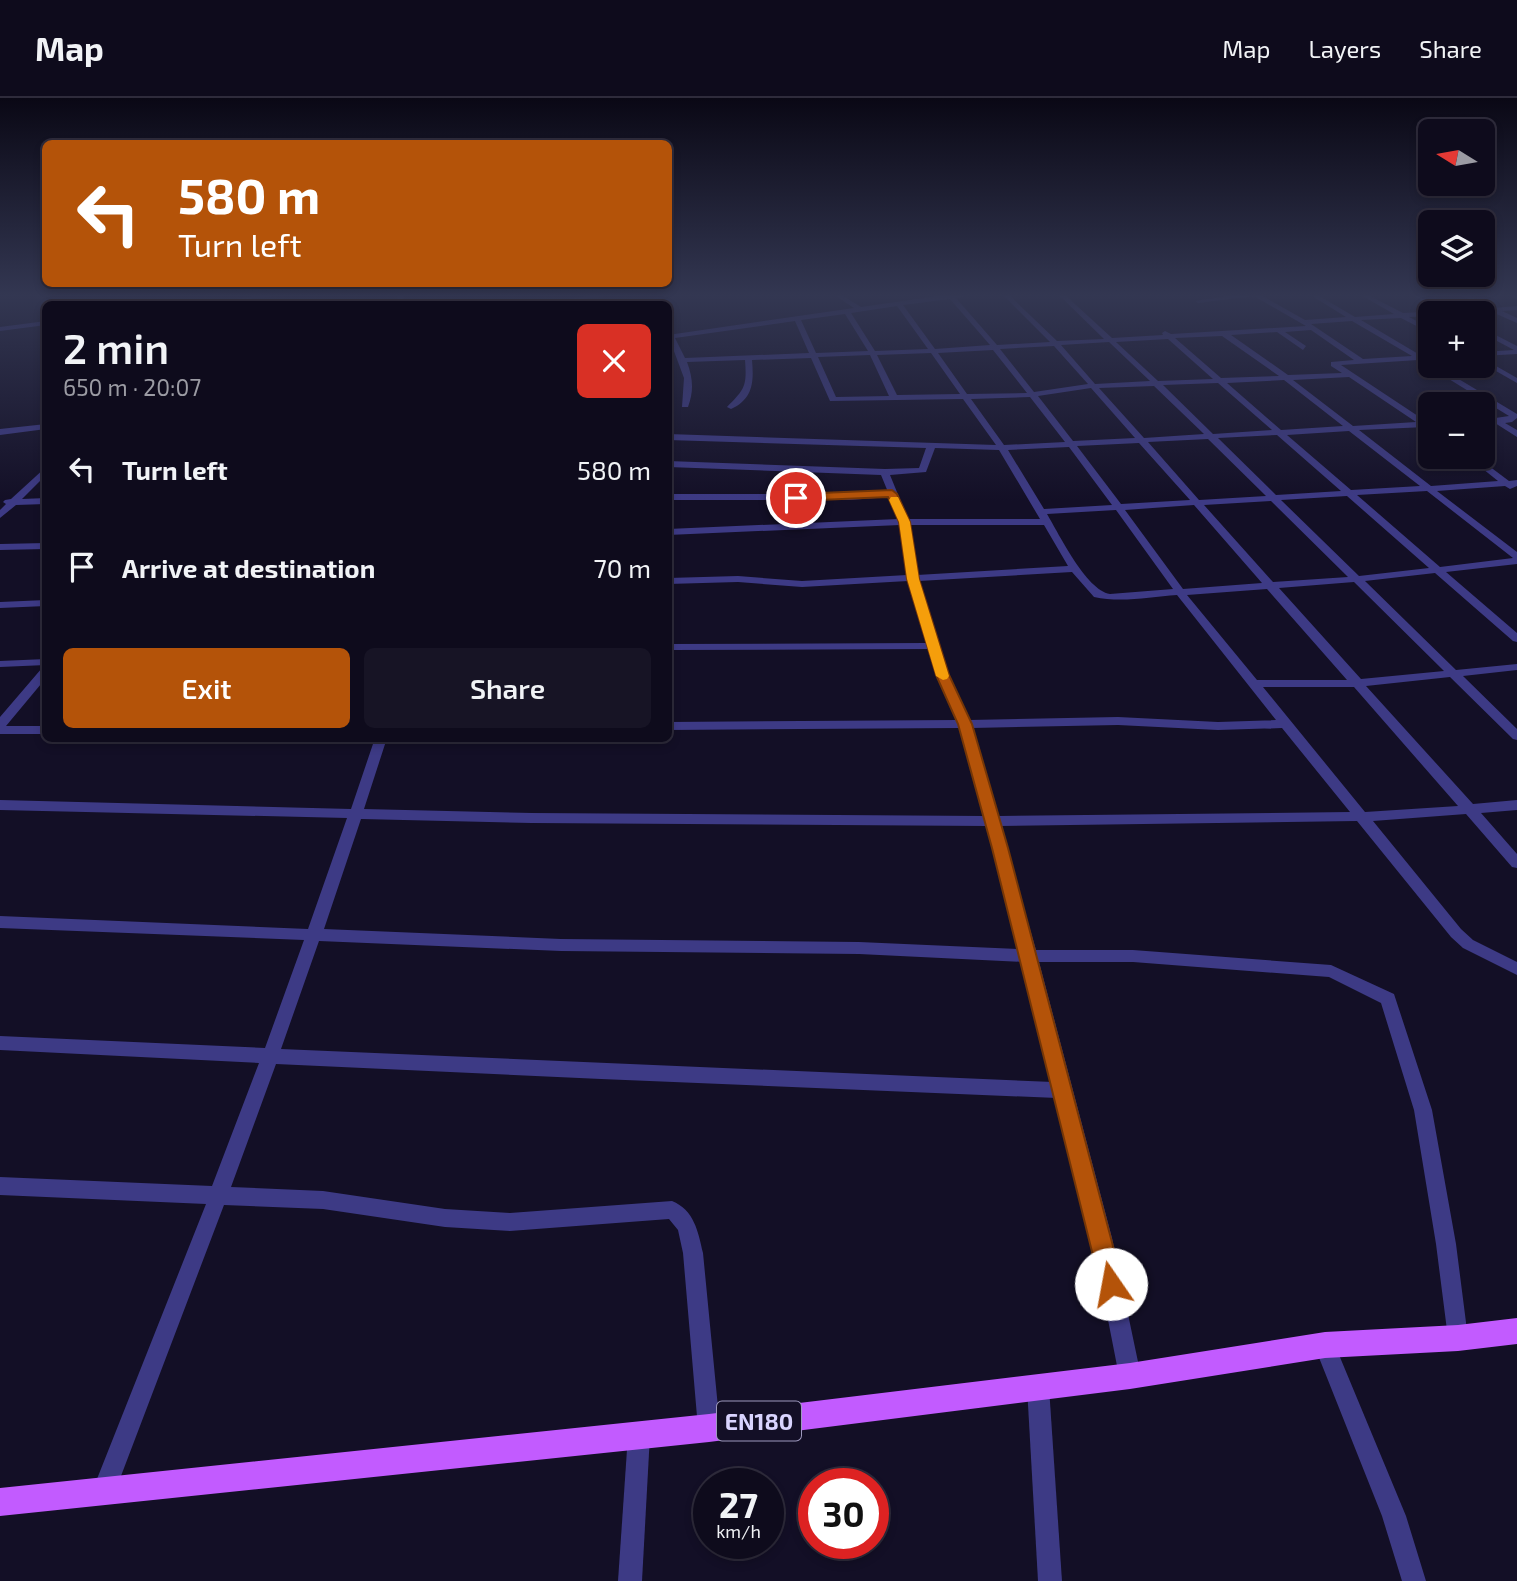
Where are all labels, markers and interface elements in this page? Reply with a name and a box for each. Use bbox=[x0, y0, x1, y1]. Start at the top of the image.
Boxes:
text: Map bbox=[35, 28, 104, 68]
text: Map bbox=[1222, 34, 1270, 63]
text: Layers bbox=[1308, 34, 1381, 63]
text: Share bbox=[1419, 34, 1482, 63]
north arrow bbox=[1418, 119, 1494, 196]
map controls bbox=[1418, 119, 1495, 469]
text: 580 m bbox=[178, 165, 320, 224]
icon: left bbox=[63, 168, 154, 259]
button: layers bbox=[1418, 210, 1495, 287]
text: Turn left bbox=[178, 225, 302, 263]
button: + bbox=[1418, 301, 1495, 378]
text: 2 min bbox=[63, 322, 169, 372]
button: close bbox=[577, 324, 651, 398]
text: 650 m · 20:07 bbox=[63, 373, 201, 401]
button: − bbox=[1418, 392, 1495, 469]
icon: left bbox=[63, 450, 101, 488]
text: Turn left bbox=[122, 454, 228, 485]
text: 580 m bbox=[577, 454, 651, 485]
pin bbox=[766, 468, 826, 528]
icon: arrive bbox=[777, 479, 815, 517]
icon: arrive bbox=[63, 548, 101, 586]
text: Arrive at destination bbox=[122, 552, 375, 583]
text: 70 m bbox=[593, 552, 651, 583]
button: Exit bbox=[63, 648, 350, 728]
button: Share bbox=[364, 648, 651, 728]
position arrow bbox=[1074, 1247, 1148, 1321]
road number: EN180 bbox=[717, 1402, 801, 1440]
speed limit sign: 30 bbox=[798, 1468, 889, 1559]
text: 27 bbox=[719, 1483, 758, 1525]
text: km/h bbox=[716, 1520, 761, 1542]

